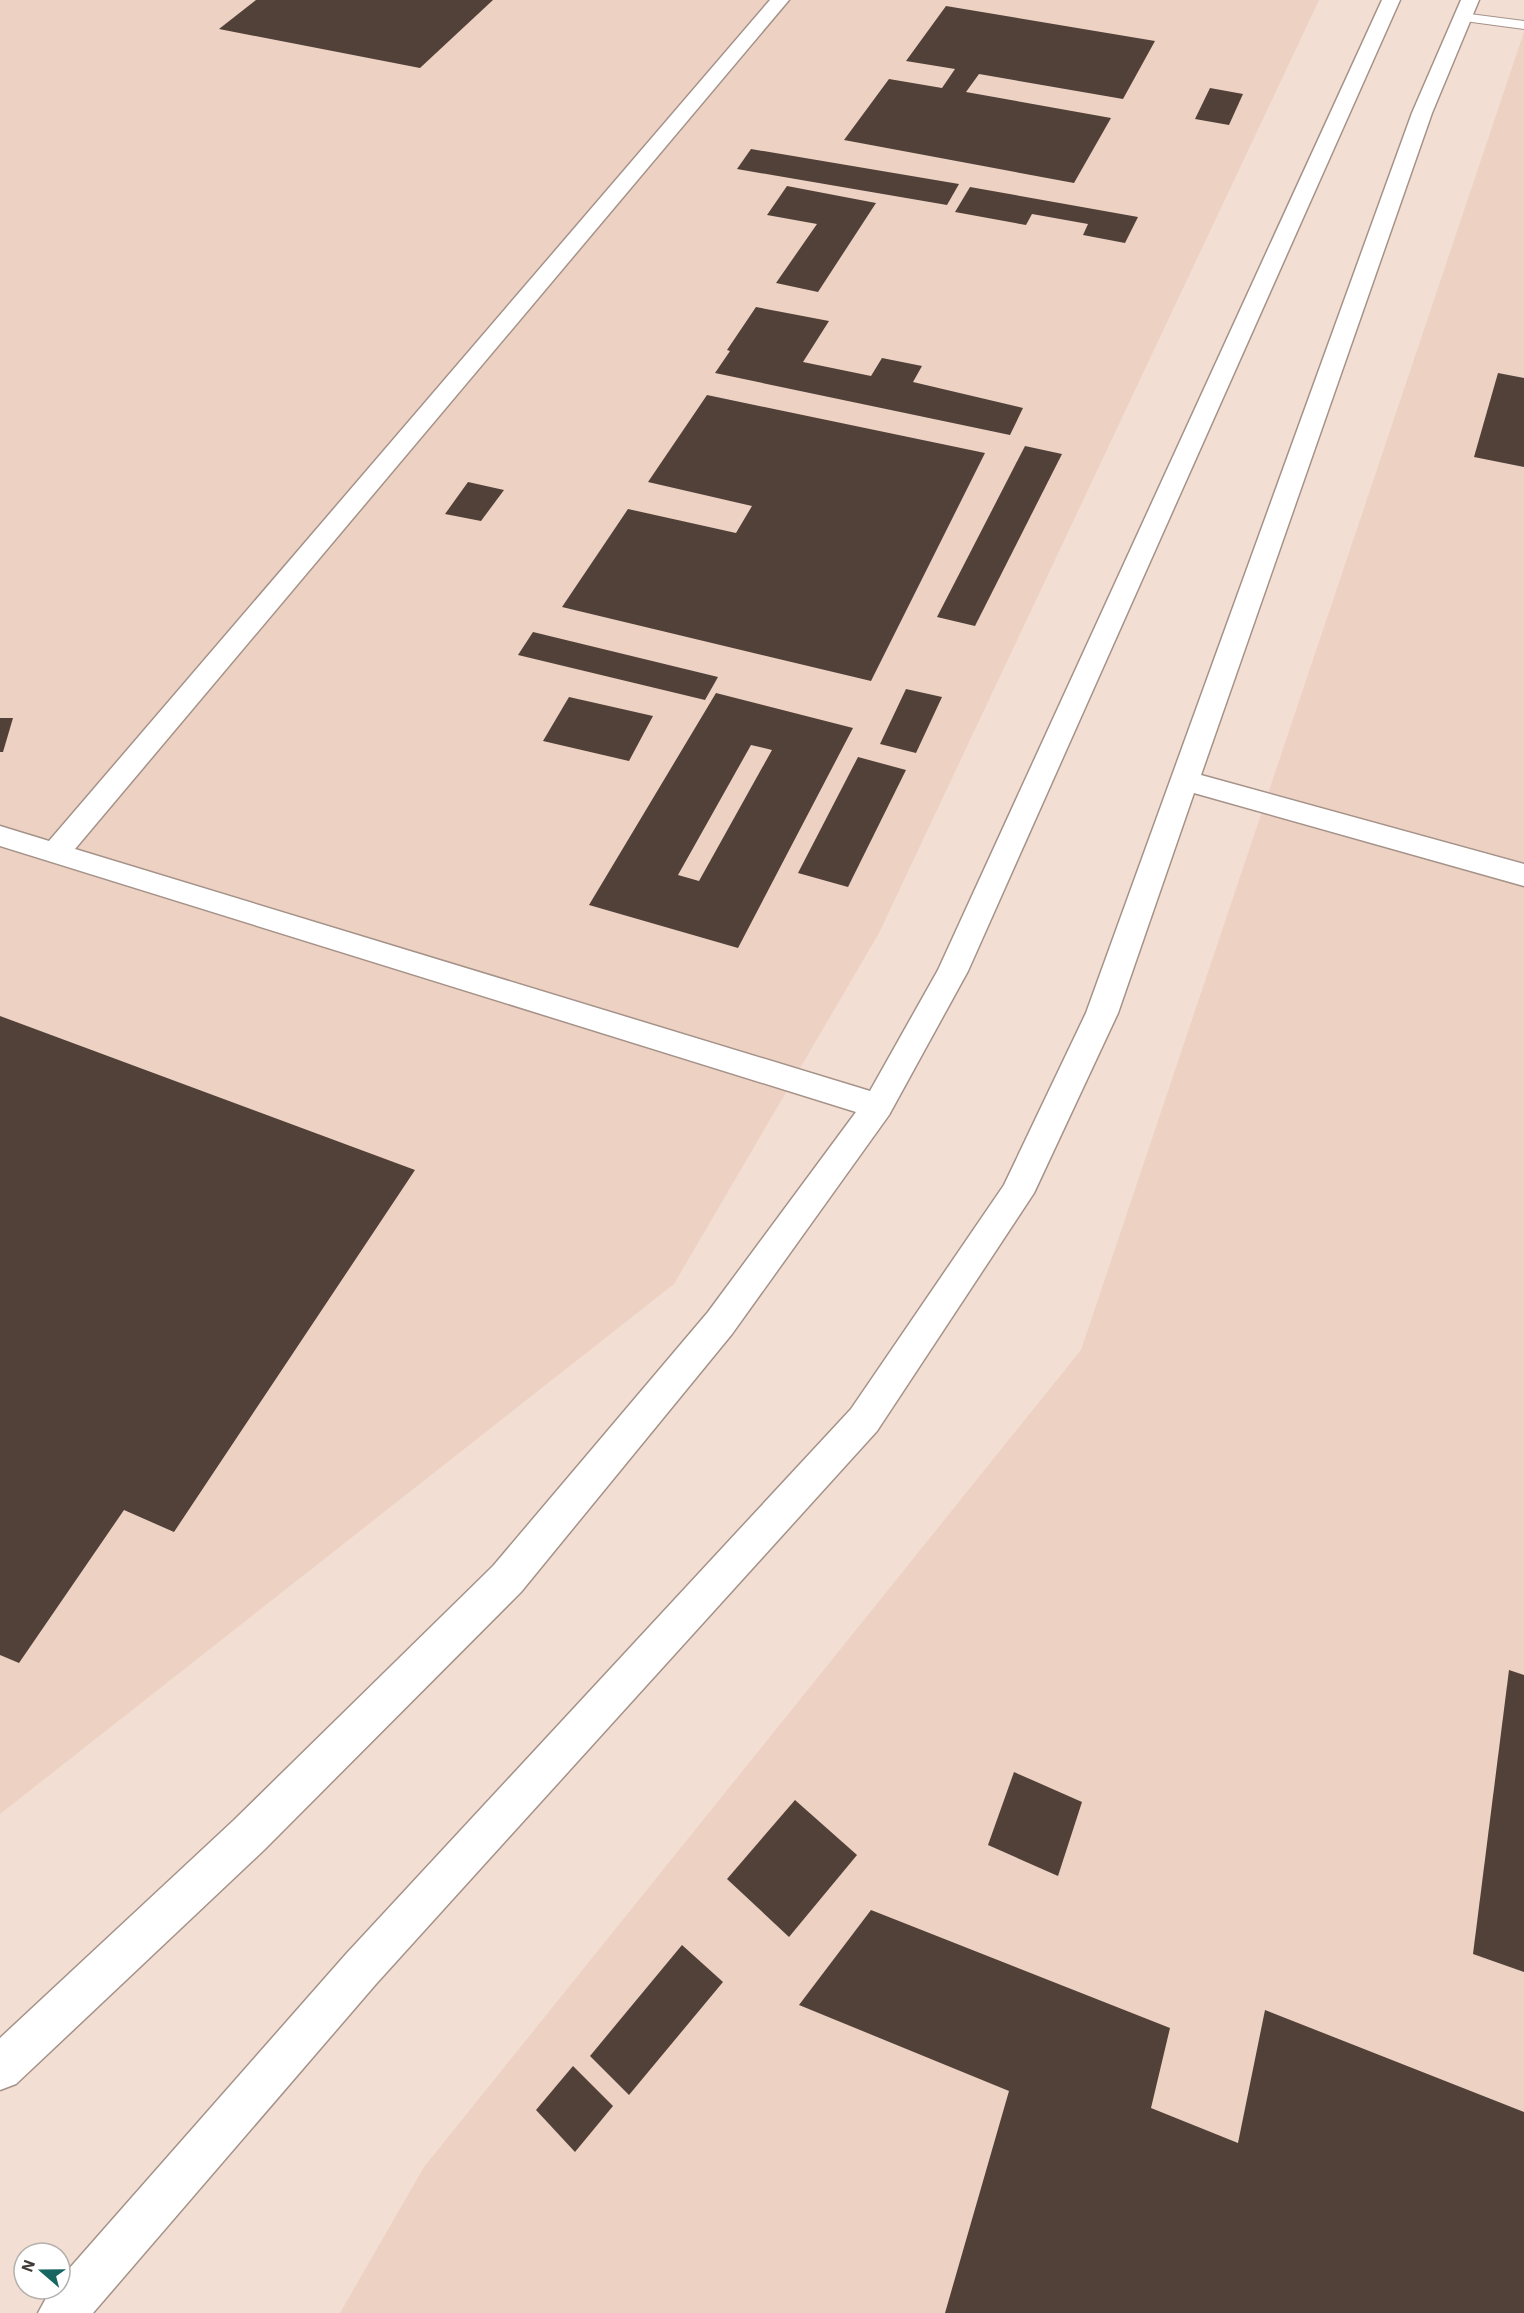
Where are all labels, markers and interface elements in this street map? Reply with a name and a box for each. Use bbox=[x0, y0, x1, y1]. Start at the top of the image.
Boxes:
north arrow bbox=[12, 2241, 72, 2301]
text: N bbox=[17, 2257, 39, 2275]

